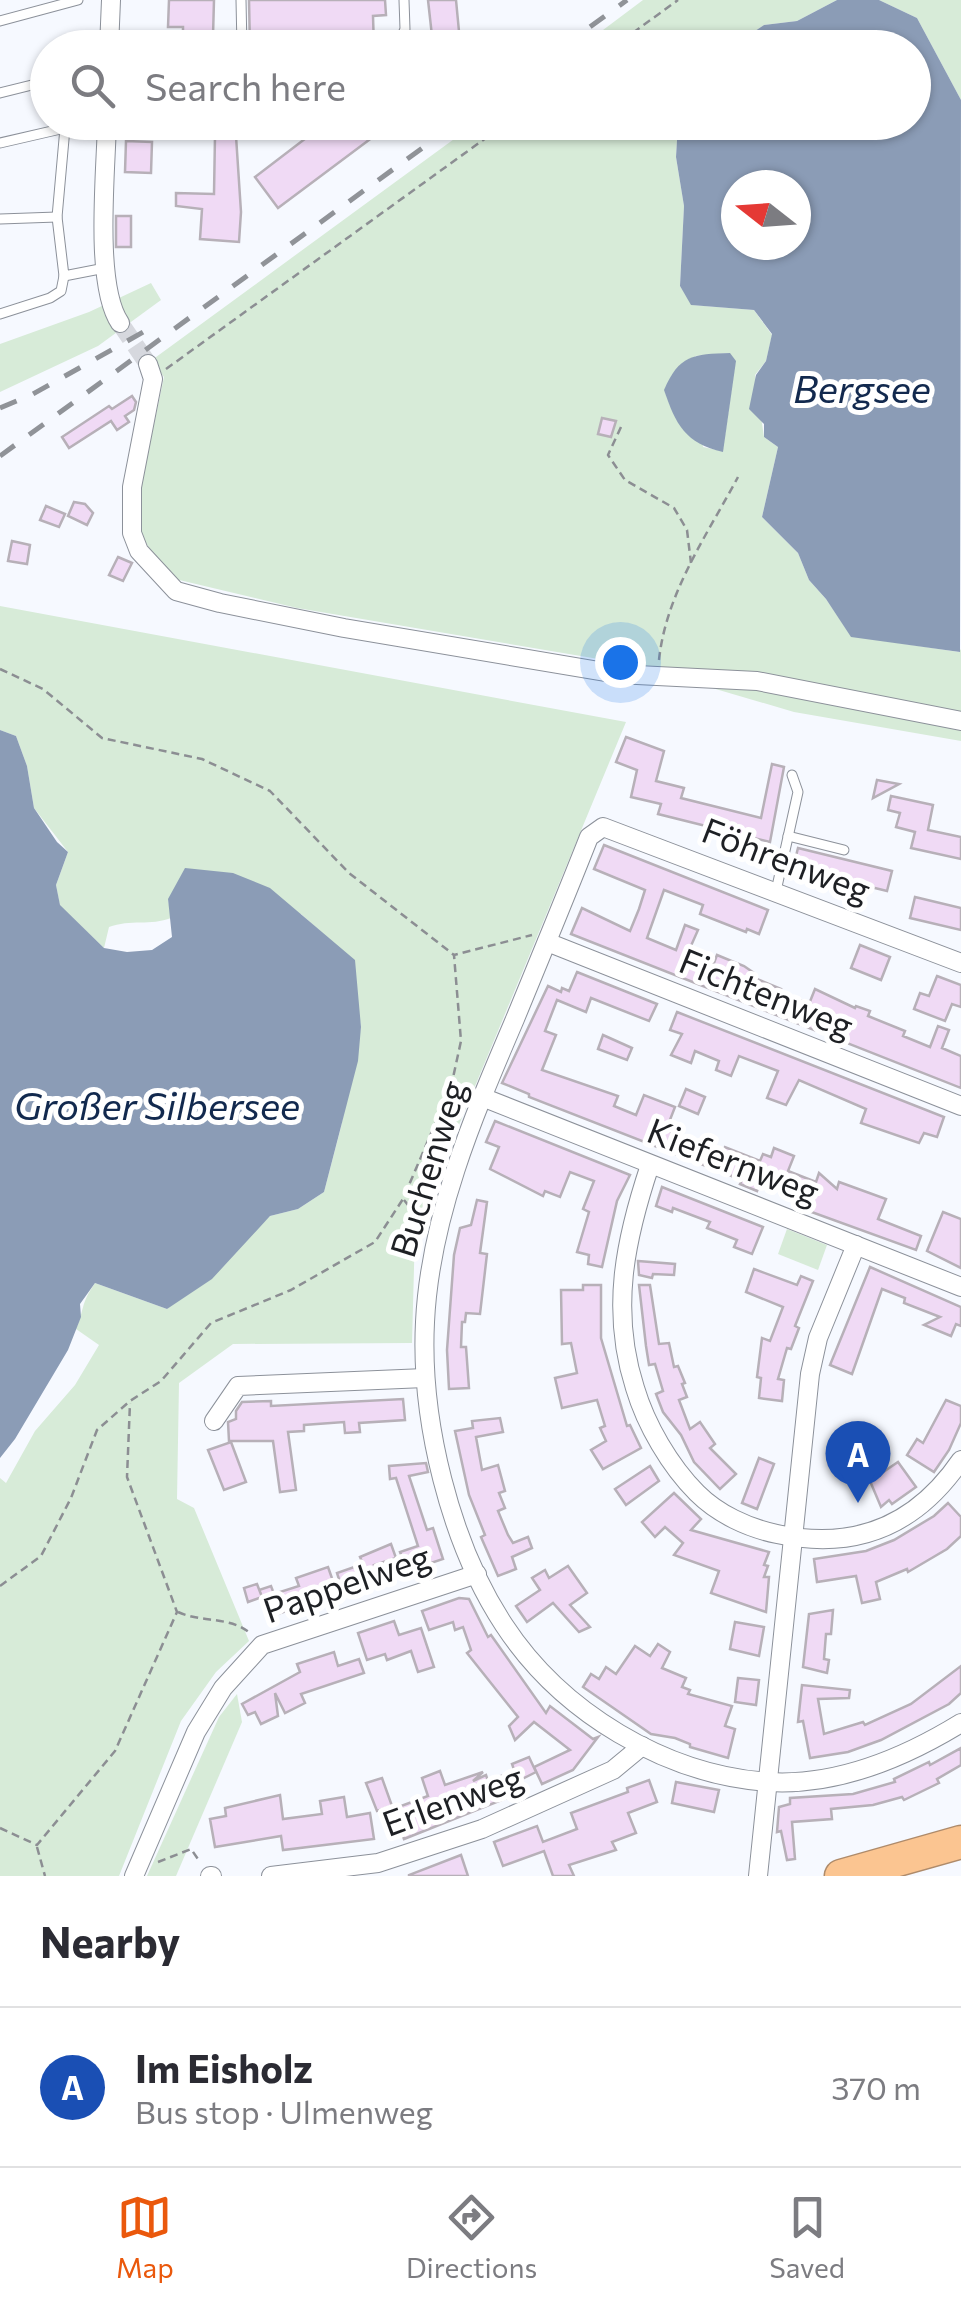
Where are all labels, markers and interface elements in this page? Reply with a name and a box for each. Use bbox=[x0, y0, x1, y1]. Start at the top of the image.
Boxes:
search box bbox=[30, 30, 931, 140]
icon: search bbox=[65, 58, 120, 113]
text: Search here bbox=[145, 62, 346, 109]
north arrow bbox=[721, 170, 811, 260]
water label: Bergsee bbox=[793, 364, 931, 411]
your location bbox=[595, 637, 646, 688]
street label: Föhrenweg bbox=[697, 807, 877, 910]
street label: Fichtenweg bbox=[674, 937, 860, 1046]
street label: Buchenweg bbox=[379, 1075, 474, 1262]
water label: Großer Silbersee bbox=[14, 1081, 300, 1128]
street label: Kiefernweg bbox=[642, 1107, 826, 1212]
pin: A bbox=[826, 1420, 890, 1503]
street label: Pappelweg bbox=[257, 1533, 435, 1630]
street label: Erlenweg bbox=[376, 1753, 528, 1844]
text: Nearby bbox=[40, 1915, 180, 1967]
text: Im Eisholz bbox=[135, 2044, 313, 2091]
text: A bbox=[61, 2067, 84, 2107]
text: 370 m bbox=[831, 2067, 921, 2107]
text: Bus stop · Ulmenweg bbox=[135, 2091, 433, 2131]
tab: Map bbox=[116, 2190, 174, 2284]
tab: Directions bbox=[406, 2190, 537, 2284]
tab: Saved bbox=[769, 2190, 845, 2284]

